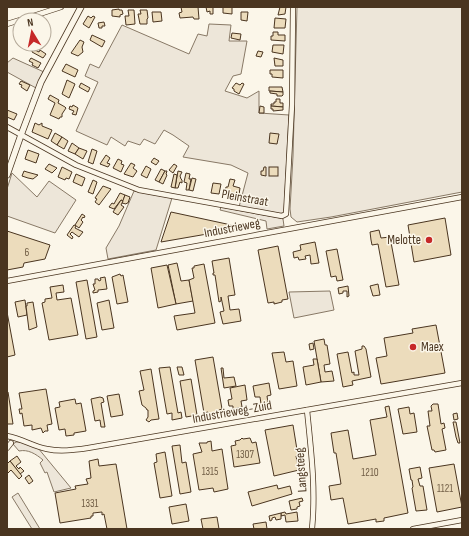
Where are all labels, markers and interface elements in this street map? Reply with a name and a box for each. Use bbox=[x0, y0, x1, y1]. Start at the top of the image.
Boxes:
north arrow bbox=[12, 12, 52, 52]
text: N bbox=[26, 16, 34, 30]
street label: Pleinstraat bbox=[220, 186, 270, 210]
street label: Industrieweg bbox=[203, 215, 261, 241]
place label: Melotte bbox=[387, 232, 421, 248]
marker: Melotte bbox=[424, 235, 434, 245]
house number: 6 bbox=[25, 246, 30, 259]
place label: Maex bbox=[421, 339, 444, 355]
marker: Maex bbox=[408, 342, 418, 352]
street label: Industrieweg-Zuid bbox=[191, 397, 273, 427]
street label: Langsteeg bbox=[291, 447, 311, 493]
house number: 1307 bbox=[236, 448, 254, 461]
house number: 1315 bbox=[202, 465, 218, 478]
house number: 1210 bbox=[361, 466, 379, 479]
house number: 1121 bbox=[437, 482, 453, 495]
house number: 1331 bbox=[82, 497, 99, 510]

